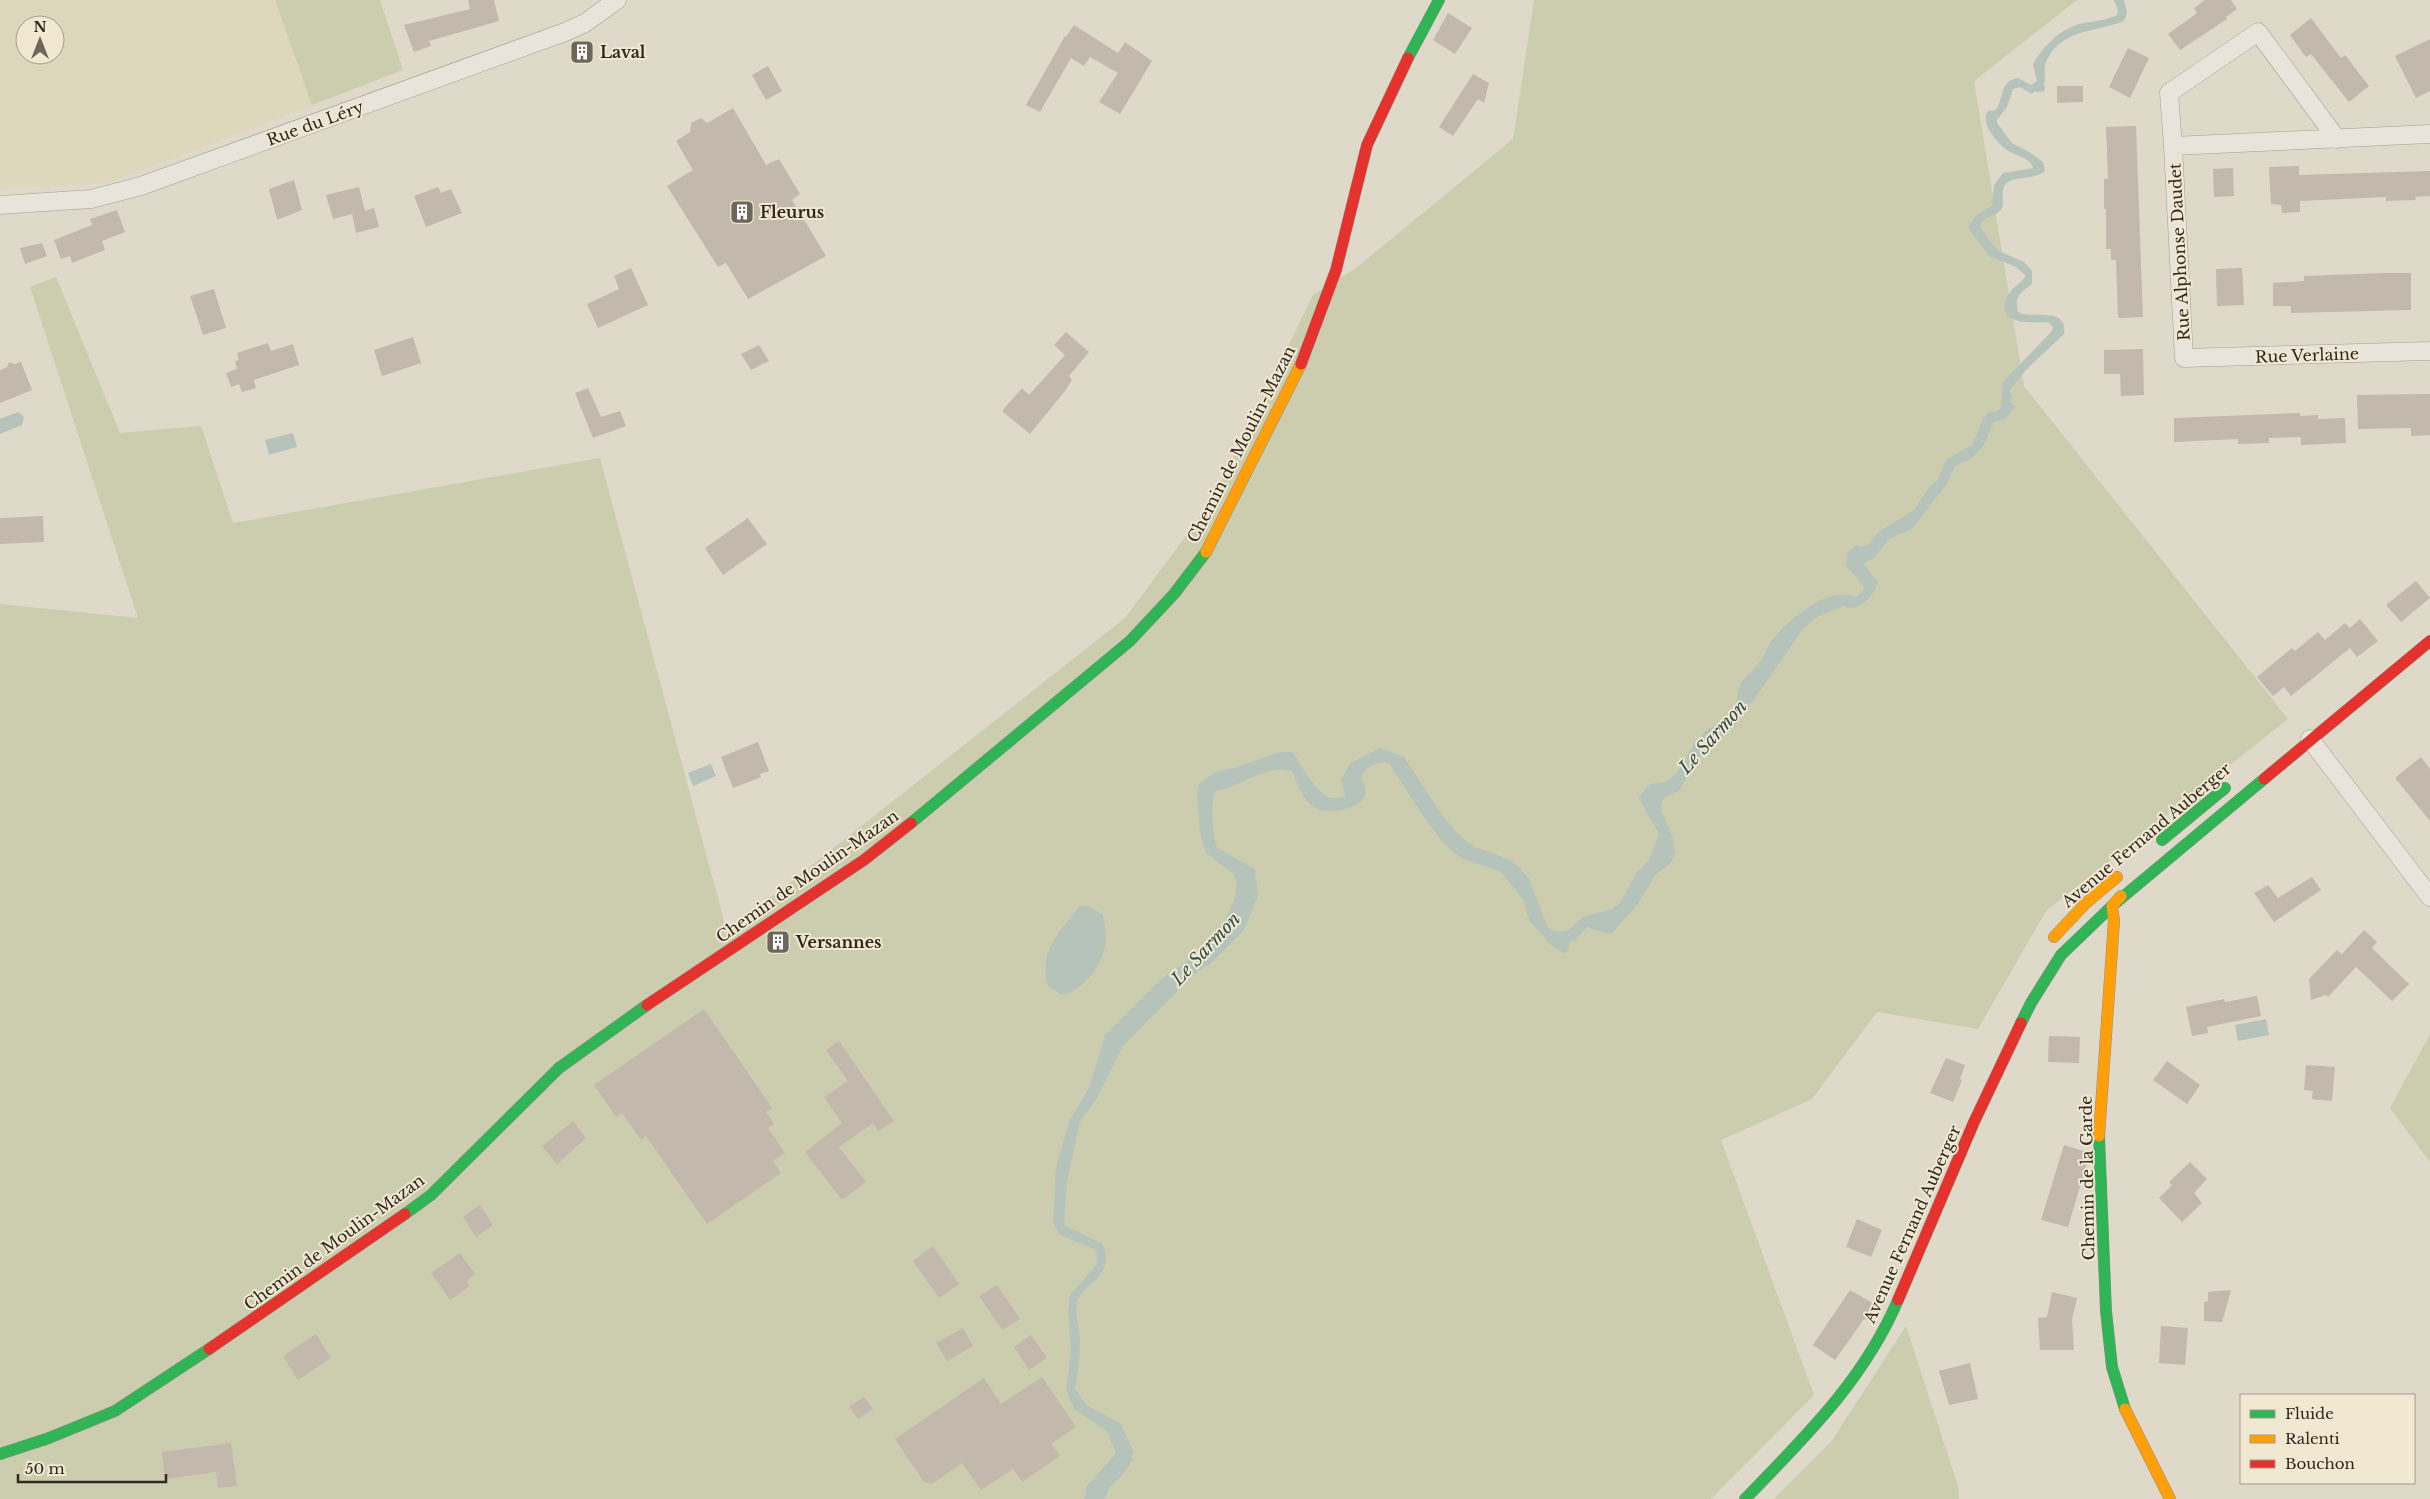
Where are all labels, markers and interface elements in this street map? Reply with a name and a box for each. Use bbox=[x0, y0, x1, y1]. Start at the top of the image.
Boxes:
north arrow bbox=[15, 15, 65, 65]
text: N bbox=[33, 18, 47, 36]
building icon: Laval bbox=[569, 39, 595, 65]
place label: Laval bbox=[600, 42, 646, 62]
street label: Rue du Léry bbox=[264, 96, 367, 150]
street label: Rue Alphonse Daudet bbox=[2164, 163, 2194, 341]
building icon: Fleurus bbox=[729, 199, 755, 225]
place label: Fleurus bbox=[760, 202, 824, 222]
street label: Chemin de Moulin-Mazan bbox=[1183, 342, 1299, 546]
street label: Rue Verlaine bbox=[2255, 343, 2359, 367]
water label: Le Sarmon bbox=[1674, 696, 1752, 779]
street label: Avenue Fernand Auberger bbox=[2057, 758, 2235, 912]
street label: Chemin de Moulin-Mazan bbox=[712, 805, 902, 947]
water label: Le Sarmon bbox=[1166, 908, 1245, 991]
building icon: Versannes bbox=[765, 929, 791, 955]
place label: Versannes bbox=[795, 932, 882, 952]
street label: Chemin de la Garde bbox=[2076, 1096, 2098, 1260]
street label: Avenue Fernand Auberger bbox=[1859, 1122, 1965, 1327]
street label: Chemin de Moulin-Mazan bbox=[240, 1170, 428, 1314]
legend bbox=[2240, 1394, 2415, 1484]
text: Fluide bbox=[2285, 1404, 2334, 1423]
text: Ralenti bbox=[2285, 1429, 2340, 1448]
scale bar bbox=[18, 1452, 165, 1484]
text: Bouchon bbox=[2285, 1454, 2355, 1473]
text: 50 m bbox=[25, 1459, 65, 1478]

